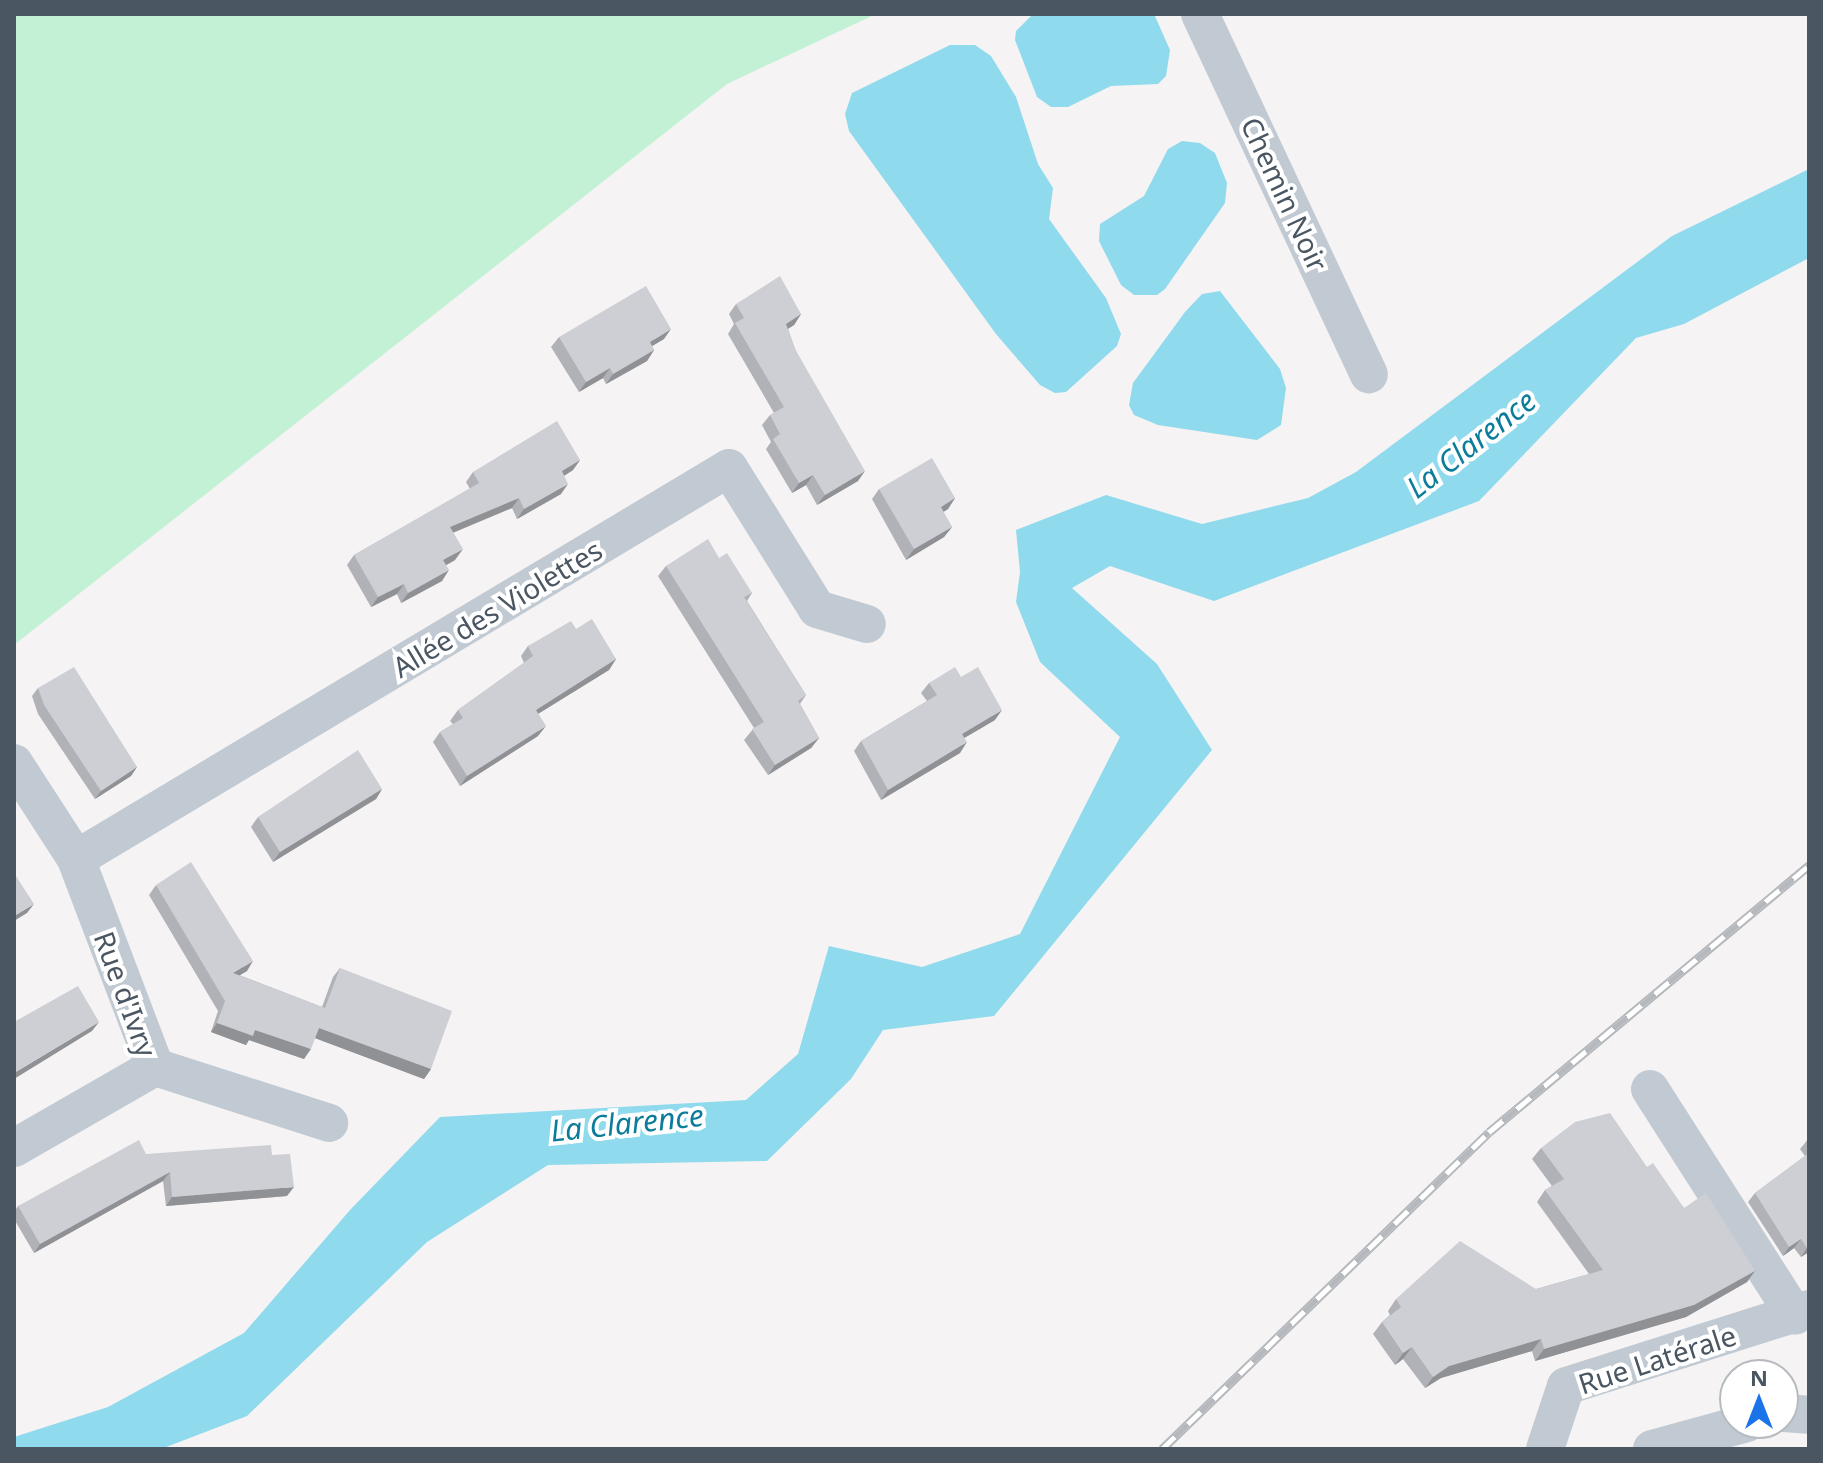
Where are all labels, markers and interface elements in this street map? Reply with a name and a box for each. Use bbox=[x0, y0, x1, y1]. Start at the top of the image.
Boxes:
street label: Chemin Noir bbox=[1235, 112, 1335, 276]
water label: La Clarence bbox=[1399, 382, 1543, 506]
street label: Allée des Violettes bbox=[386, 532, 608, 684]
street label: Rue d'Ivry bbox=[88, 927, 164, 1061]
water label: La Clarence bbox=[549, 1097, 705, 1149]
street label: Rue Latérale bbox=[1574, 1318, 1740, 1400]
north arrow bbox=[1719, 1359, 1799, 1439]
text: N bbox=[1750, 1362, 1768, 1392]

